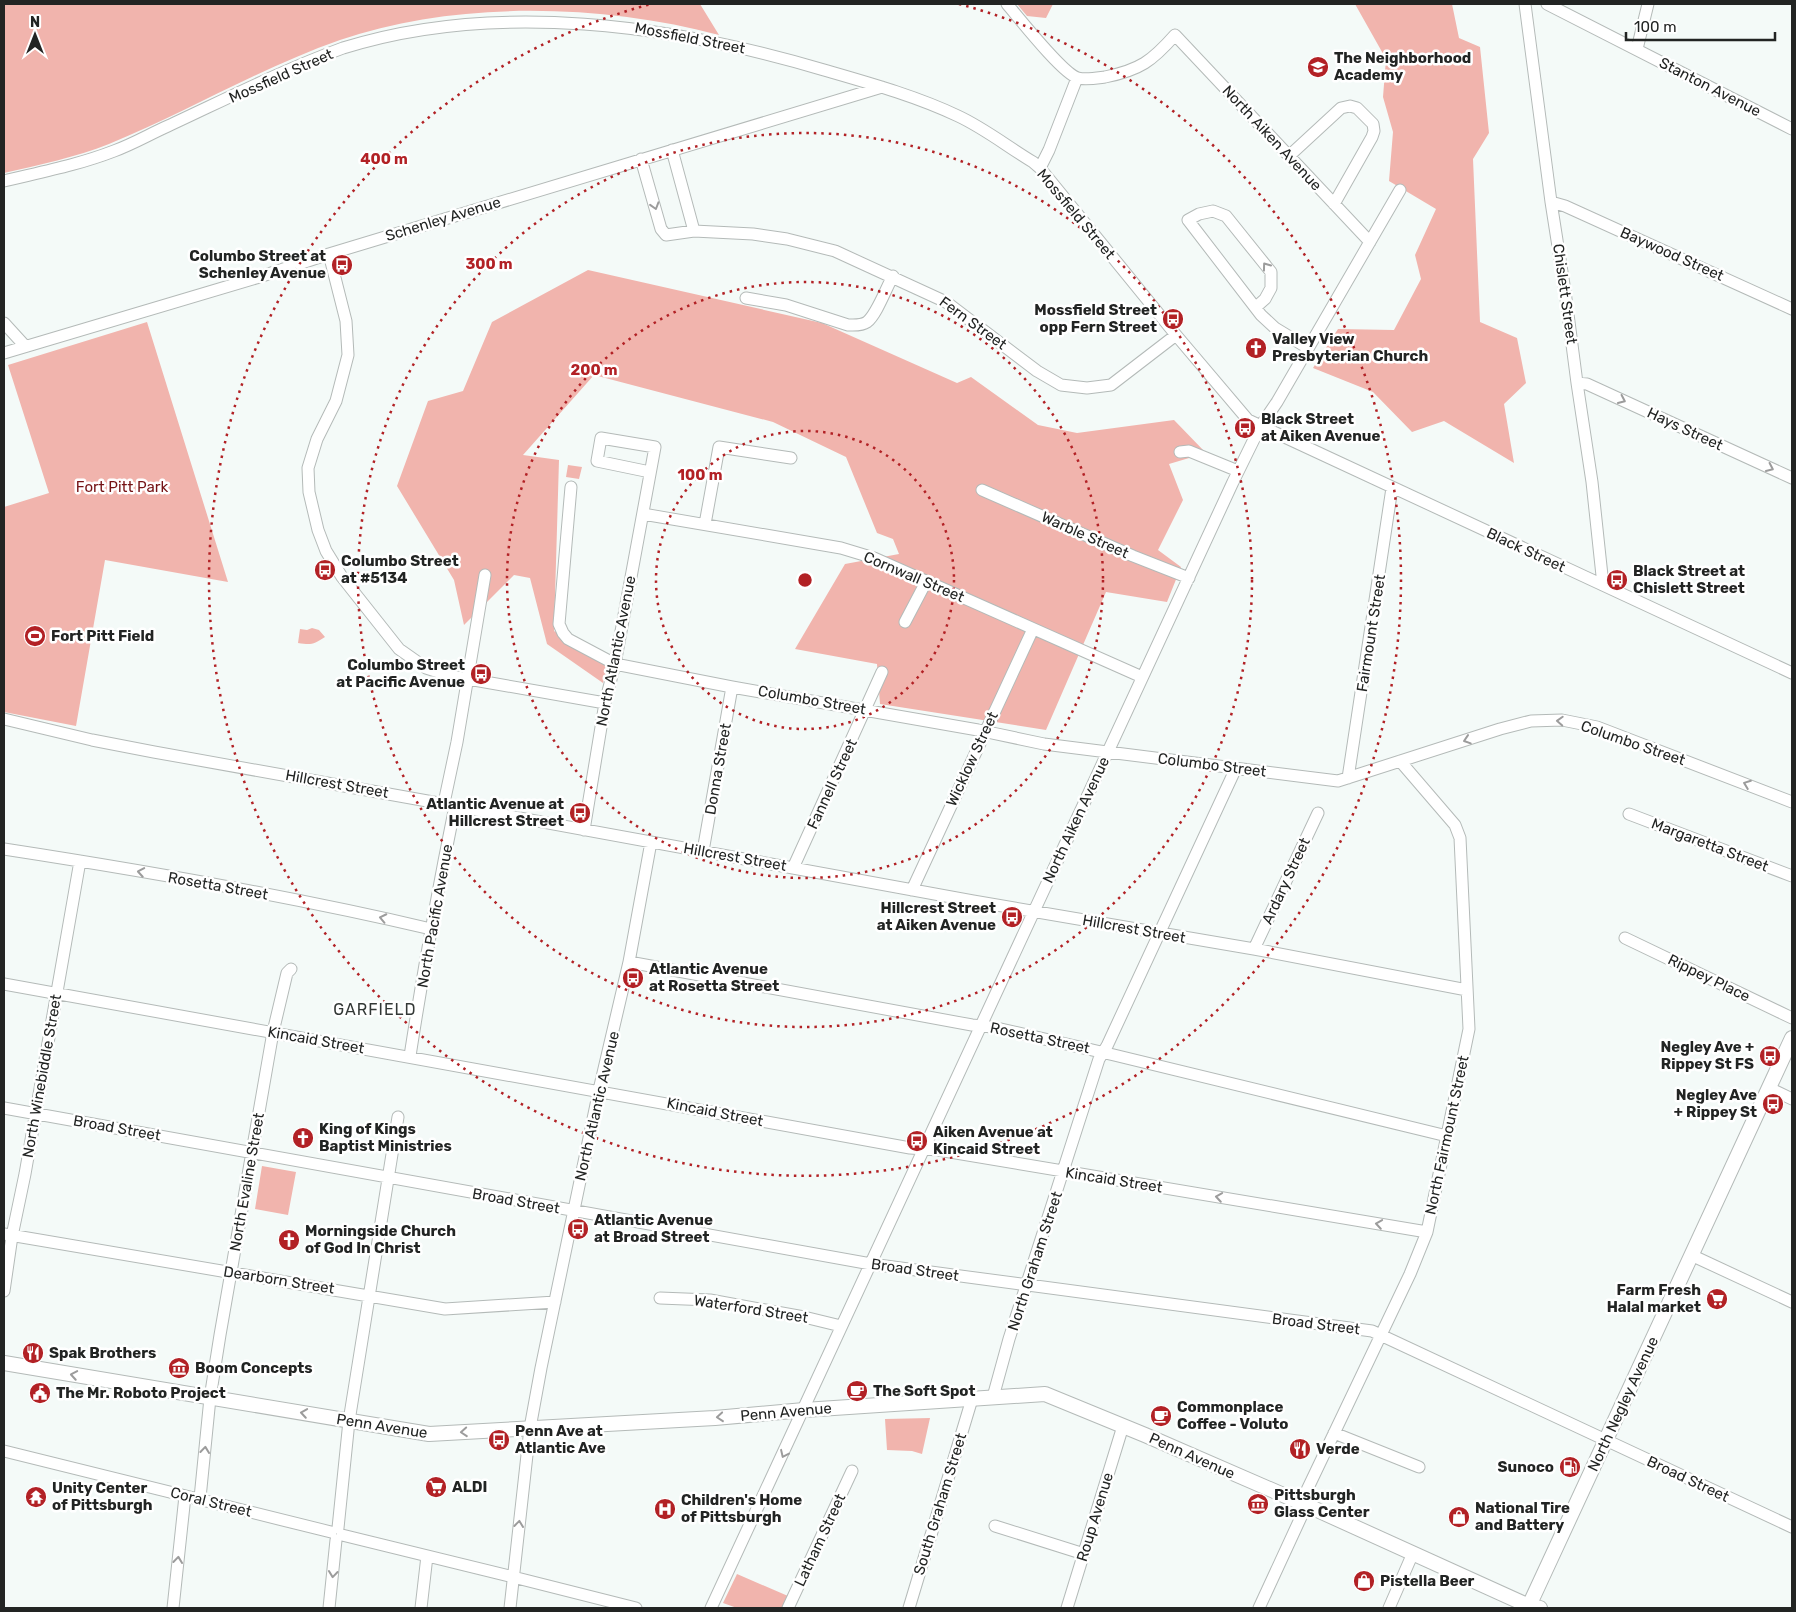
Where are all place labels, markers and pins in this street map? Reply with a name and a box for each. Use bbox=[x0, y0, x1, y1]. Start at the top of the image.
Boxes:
place label: The Neighborhood Academy bbox=[1334, 49, 1471, 84]
school or university icon: The Neighborhood Academy bbox=[1306, 55, 1330, 79]
place label: Columbo Street at Schenley Avenue bbox=[189, 247, 326, 282]
bus stop icon: Columbo Street at Schenley Avenue bbox=[330, 253, 354, 277]
place label: Mossfield Street opp Fern Street bbox=[1034, 301, 1157, 336]
bus stop icon: Mossfield Street opp Fern Street bbox=[1161, 307, 1185, 331]
place label: Valley View Presbyterian Church bbox=[1272, 330, 1428, 365]
church icon: Valley View Presbyterian Church bbox=[1244, 336, 1268, 360]
place label: Black Street at Aiken Avenue bbox=[1261, 410, 1380, 445]
bus stop icon: Black Street at Aiken Avenue bbox=[1233, 416, 1257, 440]
place label: Columbo Street at #5134 bbox=[341, 552, 459, 587]
bus stop icon: Columbo Street at #5134 bbox=[313, 558, 337, 582]
place label: Black Street at Chislett Street bbox=[1633, 562, 1745, 597]
bus stop icon: Black Street at Chislett Street bbox=[1605, 568, 1629, 592]
centre of rings bbox=[796, 571, 814, 589]
sports icon: Fort Pitt Field bbox=[23, 624, 47, 648]
place label: Fort Pitt Field bbox=[51, 627, 154, 645]
place label: Columbo Street at Pacific Avenue bbox=[336, 656, 465, 691]
bus stop icon: Columbo Street at Pacific Avenue bbox=[469, 662, 493, 686]
place label: Atlantic Avenue at Hillcrest Street bbox=[426, 795, 564, 830]
bus stop icon: Atlantic Avenue at Hillcrest Street bbox=[568, 801, 592, 825]
place label: Hillcrest Street at Aiken Avenue bbox=[877, 899, 996, 934]
bus stop icon: Hillcrest Street at Aiken Avenue bbox=[1000, 905, 1024, 929]
place label: Atlantic Avenue at Rosetta Street bbox=[649, 960, 779, 995]
bus stop icon: Atlantic Avenue at Rosetta Street bbox=[621, 966, 645, 990]
place label: Negley Ave + Rippey St FS bbox=[1661, 1038, 1754, 1073]
bus stop icon: Negley Ave + Rippey St FS bbox=[1758, 1044, 1782, 1068]
place label: Negley Ave + Rippey St bbox=[1674, 1086, 1757, 1121]
bus stop icon: Negley Ave + Rippey St bbox=[1761, 1092, 1785, 1116]
place label: King of Kings Baptist Ministries bbox=[319, 1120, 452, 1155]
place label: Aiken Avenue at Kincaid Street bbox=[933, 1123, 1053, 1158]
church icon: King of Kings Baptist Ministries bbox=[291, 1126, 315, 1150]
bus stop icon: Aiken Avenue at Kincaid Street bbox=[905, 1129, 929, 1153]
place label: Atlantic Avenue at Broad Street bbox=[594, 1211, 713, 1246]
bus stop icon: Atlantic Avenue at Broad Street bbox=[566, 1217, 590, 1241]
place label: Morningside Church of God In Christ bbox=[305, 1222, 456, 1257]
church icon: Morningside Church of God In Christ bbox=[277, 1228, 301, 1252]
place label: Farm Fresh Halal market bbox=[1607, 1281, 1701, 1316]
supermarket icon: Farm Fresh Halal market bbox=[1705, 1287, 1729, 1311]
restaurant icon: Spak Brothers bbox=[21, 1341, 45, 1365]
place label: Spak Brothers bbox=[49, 1344, 156, 1362]
museum icon: Boom Concepts bbox=[167, 1356, 191, 1380]
place label: Boom Concepts bbox=[195, 1359, 313, 1377]
cafe icon: The Soft Spot bbox=[845, 1379, 869, 1403]
public building icon: The Mr. Roboto Project bbox=[28, 1381, 52, 1405]
place label: The Soft Spot bbox=[873, 1382, 976, 1400]
place label: The Mr. Roboto Project bbox=[56, 1384, 226, 1402]
place label: Commonplace Coffee - Voluto bbox=[1177, 1398, 1288, 1433]
cafe icon: Commonplace Coffee - Voluto bbox=[1149, 1404, 1173, 1428]
place label: Penn Ave at Atlantic Ave bbox=[515, 1422, 606, 1457]
bus stop icon: Penn Ave at Atlantic Ave bbox=[487, 1428, 511, 1452]
restaurant icon: Verde bbox=[1288, 1437, 1312, 1461]
place label: Verde bbox=[1316, 1440, 1360, 1458]
fuel station icon: Sunoco bbox=[1558, 1455, 1582, 1479]
place label: Sunoco bbox=[1498, 1458, 1554, 1476]
supermarket icon: ALDI bbox=[424, 1475, 448, 1499]
place label: ALDI bbox=[452, 1478, 487, 1496]
place label: Unity Center of Pittsburgh bbox=[52, 1479, 152, 1514]
temple icon: Unity Center of Pittsburgh bbox=[24, 1485, 48, 1509]
place label: Pittsburgh Glass Center bbox=[1274, 1486, 1370, 1521]
place label: Children's Home of Pittsburgh bbox=[681, 1491, 802, 1526]
museum icon: Pittsburgh Glass Center bbox=[1246, 1492, 1270, 1516]
hospital icon: Children's Home of Pittsburgh bbox=[653, 1497, 677, 1521]
place label: National Tire and Battery bbox=[1475, 1499, 1570, 1534]
shop icon: National Tire and Battery bbox=[1447, 1505, 1471, 1529]
shop icon: Pistella Beer bbox=[1352, 1569, 1376, 1593]
place label: Pistella Beer bbox=[1380, 1572, 1475, 1590]

